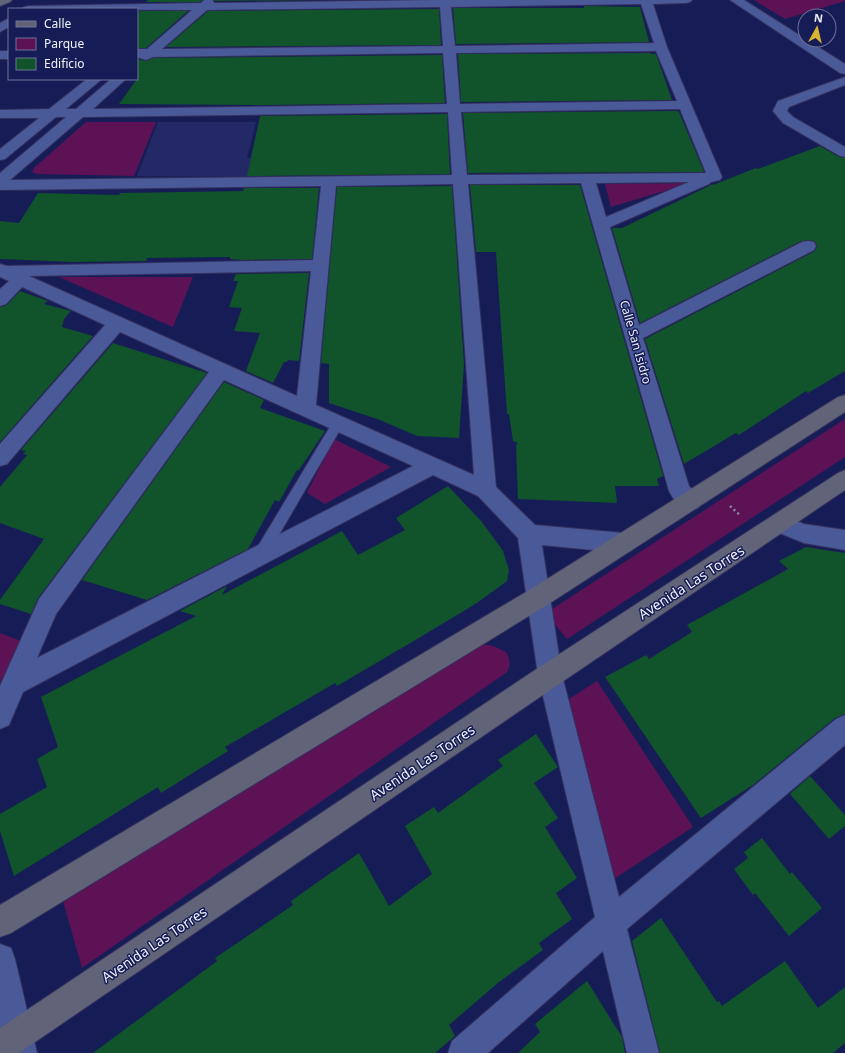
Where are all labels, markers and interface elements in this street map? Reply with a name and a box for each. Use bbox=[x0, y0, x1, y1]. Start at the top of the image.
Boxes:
legend bbox=[8, 8, 138, 80]
north arrow bbox=[797, 8, 837, 48]
text: N bbox=[813, 10, 824, 26]
text: Calle bbox=[44, 15, 72, 32]
text: Parque bbox=[44, 35, 85, 52]
text: Edificio bbox=[44, 55, 85, 72]
street label: Calle San Isidro bbox=[616, 298, 656, 386]
street label: Avenida Las Torres bbox=[634, 540, 748, 623]
street label: Avenida Las Torres bbox=[366, 720, 479, 804]
street label: Avenida Las Torres bbox=[98, 902, 211, 986]

